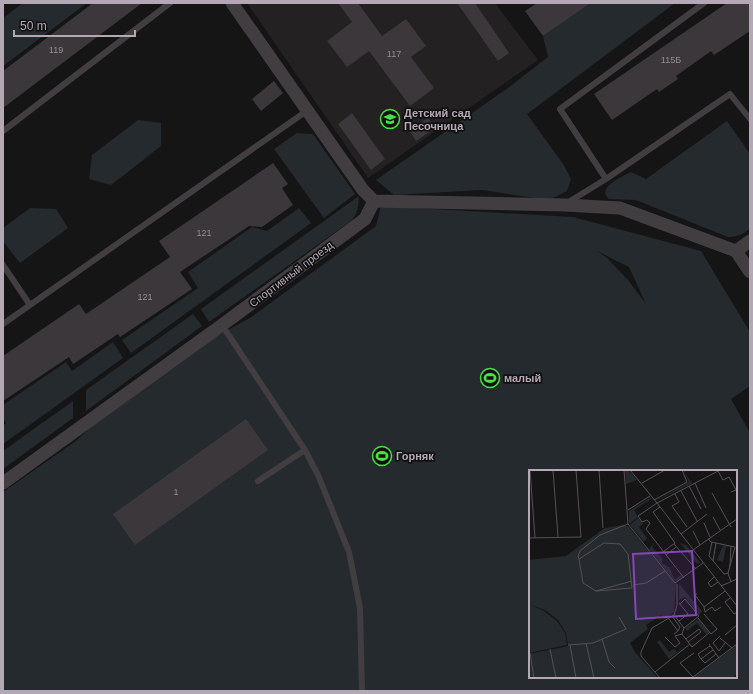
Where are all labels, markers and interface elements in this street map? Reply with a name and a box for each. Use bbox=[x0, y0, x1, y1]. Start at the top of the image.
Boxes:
scale bar bbox=[14, 12, 135, 38]
text: 50 m bbox=[20, 19, 47, 33]
house number: 119 bbox=[49, 45, 63, 55]
house number: 117 bbox=[387, 49, 401, 59]
house number: 115Б bbox=[661, 55, 681, 65]
place label: Детский сад Песочница bbox=[404, 107, 471, 132]
school or university icon: Детский сад Песочница bbox=[379, 108, 401, 130]
house number: 121 bbox=[196, 228, 212, 238]
street label: Спортивный проезд bbox=[247, 238, 336, 309]
house number: 121 bbox=[137, 292, 153, 302]
sports icon: малый bbox=[479, 367, 501, 389]
place label: малый bbox=[504, 372, 541, 384]
sports icon: Горняк bbox=[371, 445, 393, 467]
place label: Горняк bbox=[396, 450, 434, 462]
inset map bbox=[529, 470, 737, 678]
house number: 1 bbox=[173, 487, 179, 497]

